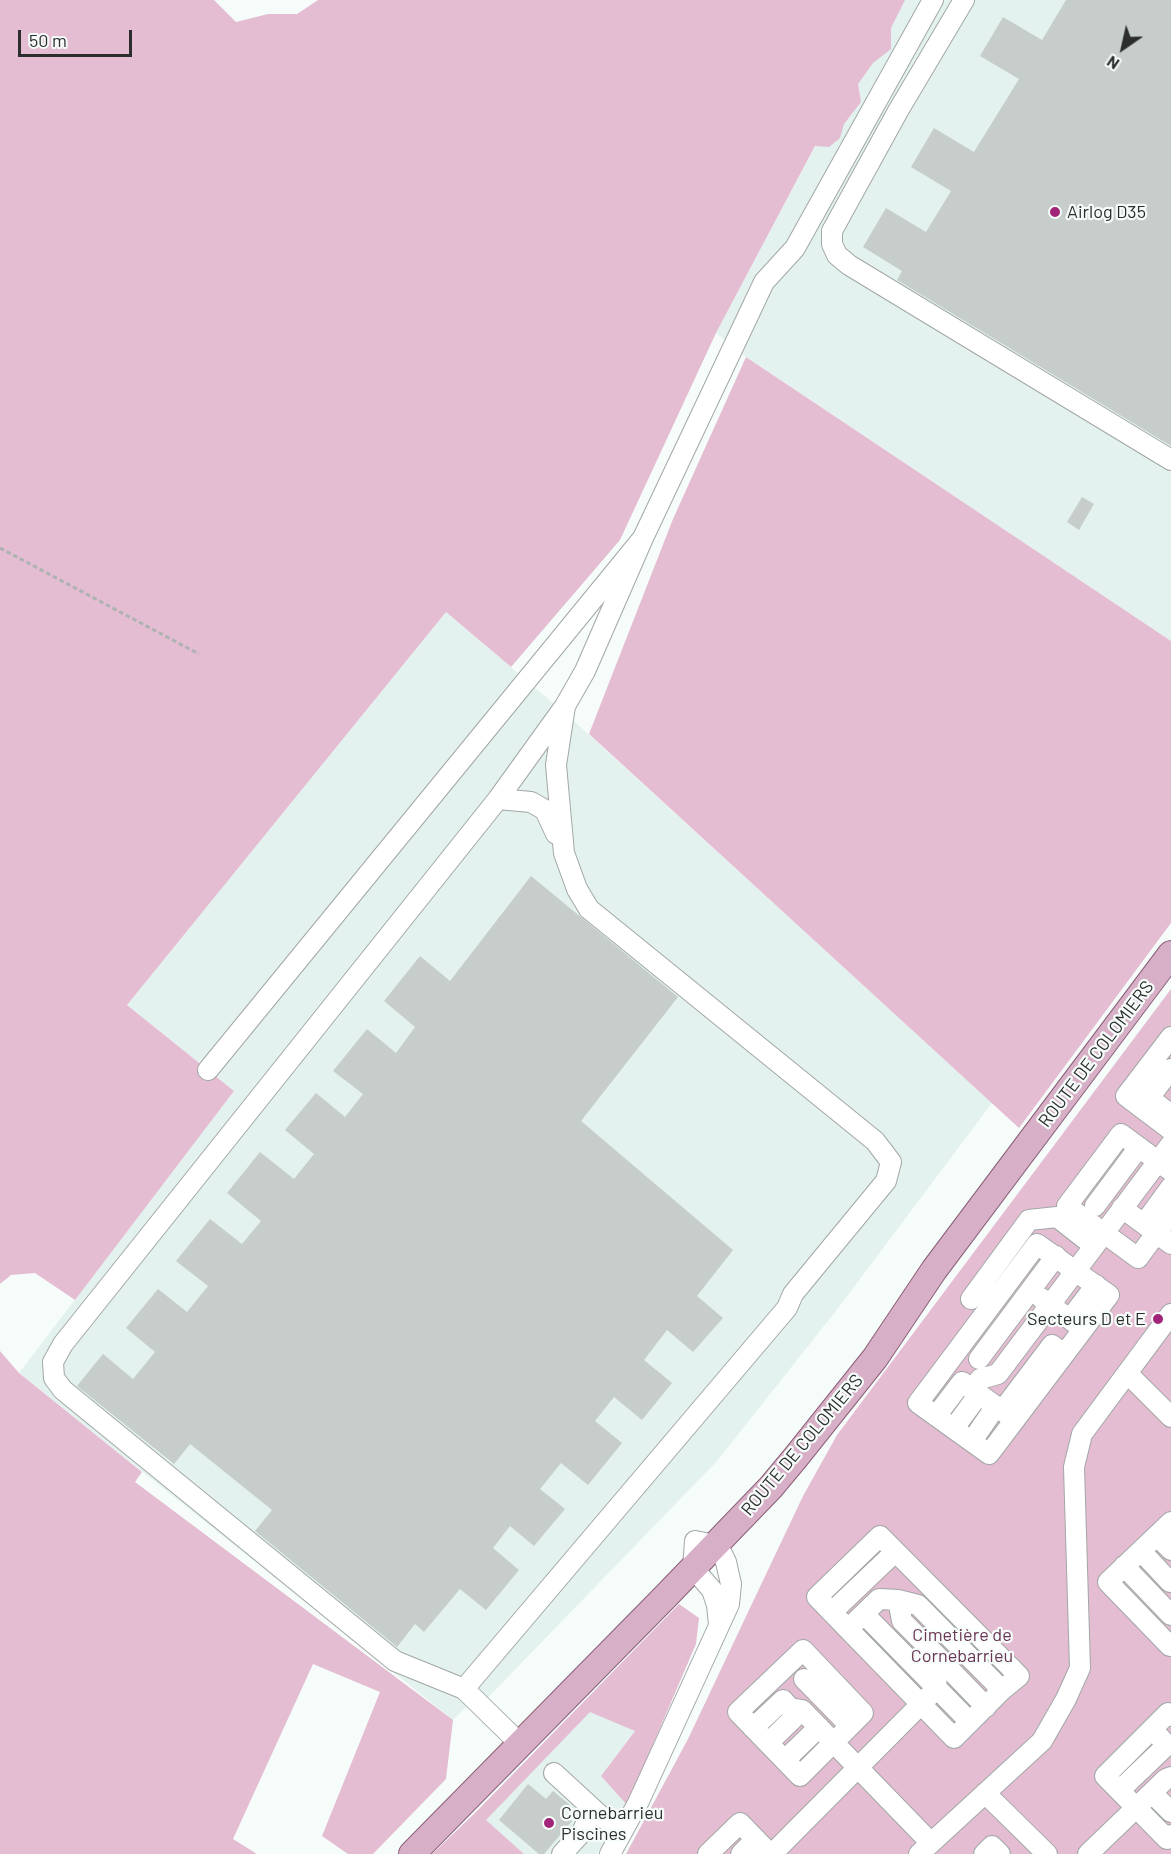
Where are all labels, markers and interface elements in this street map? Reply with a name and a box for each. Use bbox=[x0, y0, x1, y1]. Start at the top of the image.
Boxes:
scale bar bbox=[21, 18, 135, 56]
north arrow bbox=[1093, 18, 1153, 78]
text: 50 m bbox=[29, 29, 67, 51]
text: N bbox=[1103, 52, 1122, 74]
place label: Airlog D35 bbox=[1067, 201, 1146, 223]
marker: Airlog D35 bbox=[1048, 205, 1062, 219]
street label: ROUTE DE COLOMIERS bbox=[1034, 977, 1158, 1131]
place label: Secteurs D et E bbox=[1027, 1308, 1146, 1330]
marker: Secteurs D et E bbox=[1151, 1312, 1165, 1326]
street label: ROUTE DE COLOMIERS bbox=[737, 1370, 867, 1520]
park label: Cimetière de Cornebarrieu bbox=[911, 1624, 1013, 1666]
place label: Cornebarrieu Piscines bbox=[561, 1802, 663, 1844]
marker: Cornebarrieu Piscines bbox=[542, 1816, 556, 1830]

